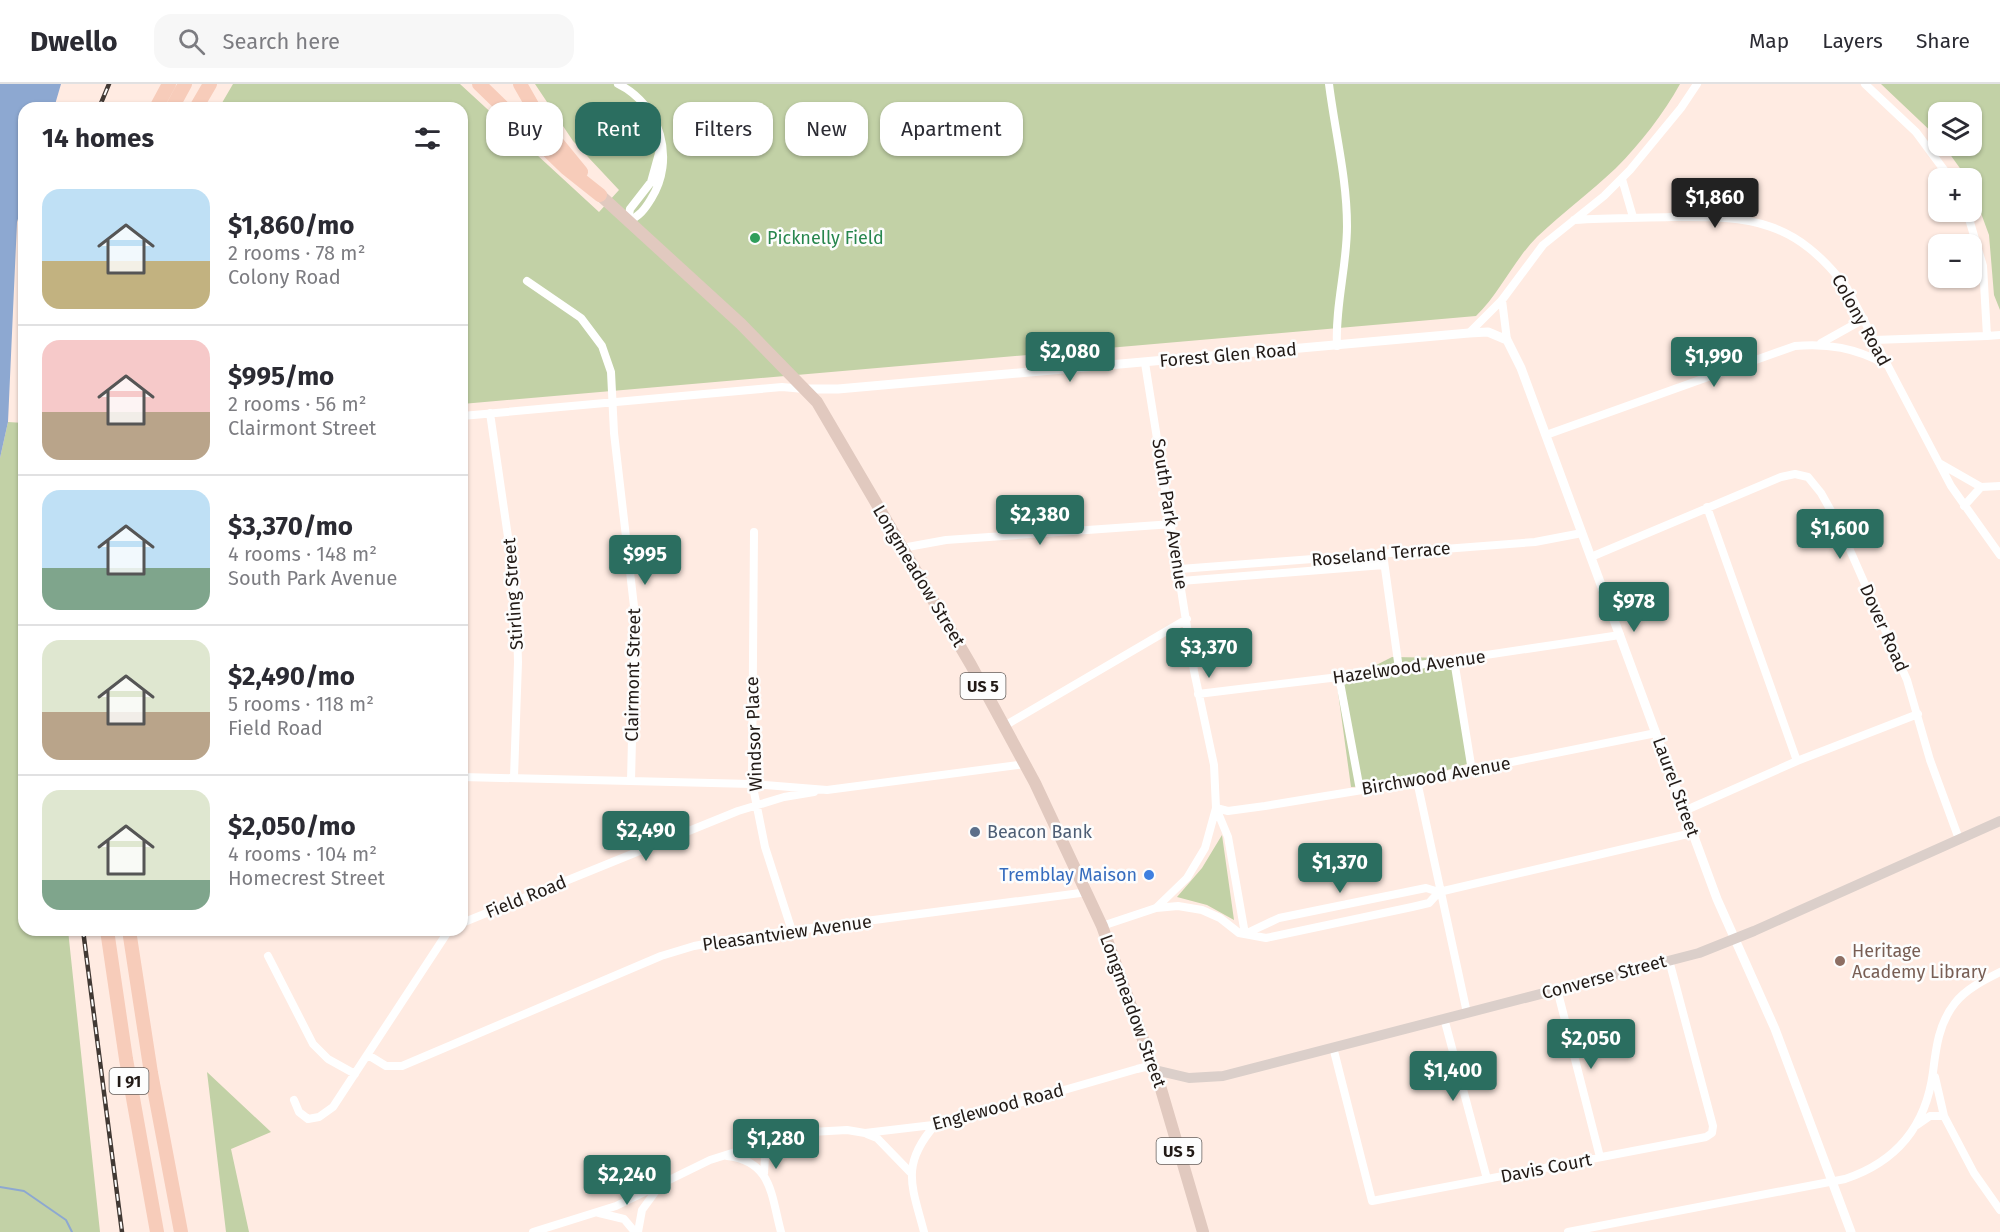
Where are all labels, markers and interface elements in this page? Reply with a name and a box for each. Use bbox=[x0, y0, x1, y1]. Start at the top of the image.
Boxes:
search box bbox=[154, 14, 574, 68]
text: Dwello bbox=[30, 25, 118, 58]
icon: search bbox=[175, 25, 208, 58]
text: Search here bbox=[223, 28, 340, 55]
text: Map bbox=[1749, 28, 1789, 54]
text: Layers bbox=[1822, 28, 1883, 54]
text: Share bbox=[1916, 28, 1970, 54]
chip: Buy bbox=[486, 102, 563, 156]
chip: Rent bbox=[575, 102, 661, 156]
chip: Filters bbox=[673, 102, 773, 156]
chip: New bbox=[785, 102, 868, 156]
chip: Apartment bbox=[880, 102, 1023, 156]
map controls bbox=[1928, 102, 1982, 288]
button: layers bbox=[1928, 102, 1982, 156]
icon: filters bbox=[411, 122, 444, 155]
text: 14 homes bbox=[42, 123, 154, 154]
button: + bbox=[1928, 168, 1982, 222]
pin: $1,860 bbox=[1666, 178, 1764, 229]
text: $1,860 bbox=[1686, 185, 1744, 209]
text: $1,860/mo bbox=[228, 210, 355, 241]
icon: home bbox=[90, 213, 162, 285]
place label: Picknelly Field bbox=[767, 227, 884, 249]
marker: Picknelly Field bbox=[748, 231, 762, 245]
button: − bbox=[1928, 234, 1982, 288]
text: 2 rooms · 78 m² bbox=[228, 241, 365, 265]
text: Colony Road bbox=[228, 265, 341, 289]
street label: Colony Road bbox=[1827, 270, 1895, 370]
pin: $2,080 bbox=[1021, 332, 1119, 383]
pin: $1,990 bbox=[1665, 337, 1763, 388]
street label: Forest Glen Road bbox=[1158, 338, 1298, 372]
text: $2,080 bbox=[1040, 339, 1100, 363]
text: $1,990 bbox=[1685, 344, 1743, 368]
text: $995/mo bbox=[228, 361, 334, 392]
icon: home bbox=[90, 364, 162, 436]
text: 2 rooms · 56 m² bbox=[228, 392, 367, 416]
text: Clairmont Street bbox=[228, 416, 376, 440]
street label: South Park Avenue bbox=[1147, 437, 1193, 591]
pin: $2,380 bbox=[991, 495, 1089, 546]
street label: Longmeadow Street bbox=[868, 501, 970, 651]
text: $2,380 bbox=[1010, 502, 1070, 526]
pin: $1,600 bbox=[1791, 509, 1889, 560]
text: $3,370/mo bbox=[228, 511, 353, 542]
icon: home bbox=[90, 514, 162, 586]
text: $1,600 bbox=[1811, 516, 1869, 540]
pin: $995 bbox=[609, 535, 681, 586]
street label: Stirling Street bbox=[498, 537, 528, 651]
street label: Roseland Terrace bbox=[1310, 537, 1452, 571]
text: 4 rooms · 148 m² bbox=[228, 542, 377, 566]
text: $995 bbox=[623, 542, 667, 566]
text: South Park Avenue bbox=[228, 566, 398, 590]
street label: Dover Road bbox=[1855, 581, 1913, 675]
pin: $978 bbox=[1598, 582, 1670, 633]
text: $978 bbox=[1613, 589, 1655, 613]
street label: Clairmont Street bbox=[621, 608, 645, 742]
pin: $3,370 bbox=[1160, 628, 1258, 679]
text: $3,370 bbox=[1180, 635, 1238, 659]
street label: Hazelwood Avenue bbox=[1331, 645, 1487, 689]
text: $2,490/mo bbox=[228, 661, 355, 692]
icon: home bbox=[90, 664, 162, 736]
road number: US 5 bbox=[960, 673, 1006, 699]
street label: Windsor Place bbox=[741, 676, 767, 792]
text: 5 rooms · 118 m² bbox=[228, 692, 374, 716]
text: Field Road bbox=[228, 716, 323, 740]
street label: Laurel Street bbox=[1648, 734, 1704, 840]
street label: Birchwood Avenue bbox=[1360, 752, 1512, 800]
text: $2,050/mo bbox=[228, 811, 356, 842]
pin: $2,490 bbox=[597, 811, 695, 862]
icon: home bbox=[90, 814, 162, 886]
text: $2,490 bbox=[616, 818, 676, 842]
place label: Beacon Bank bbox=[987, 821, 1093, 843]
marker: Beacon Bank bbox=[968, 825, 982, 839]
text: 4 rooms · 104 m² bbox=[228, 842, 377, 866]
pin: $1,370 bbox=[1291, 843, 1389, 894]
text: $1,370 bbox=[1312, 850, 1368, 874]
place label: Tremblay Maison bbox=[999, 864, 1137, 886]
text: Homecrest Street bbox=[228, 866, 385, 890]
marker: Tremblay Maison bbox=[1142, 868, 1156, 882]
street label: Field Road bbox=[482, 871, 570, 923]
street label: Pleasantview Avenue bbox=[701, 910, 873, 956]
street label: Longmeadow Street bbox=[1095, 931, 1171, 1091]
place label: Heritage Academy Library bbox=[1852, 940, 1987, 983]
street label: Converse Street bbox=[1539, 950, 1669, 1004]
marker: Heritage Academy Library bbox=[1833, 954, 1847, 968]
pin: $2,050 bbox=[1542, 1019, 1640, 1070]
text: $2,050 bbox=[1561, 1026, 1621, 1050]
pin: $1,400 bbox=[1404, 1051, 1502, 1102]
text: $1,400 bbox=[1424, 1058, 1482, 1082]
road number: I 91 bbox=[110, 1068, 148, 1094]
street label: Englewood Road bbox=[930, 1079, 1066, 1135]
pin: $1,280 bbox=[727, 1119, 825, 1170]
text: $1,280 bbox=[747, 1126, 805, 1150]
road number: US 5 bbox=[1156, 1138, 1202, 1164]
street label: Davis Court bbox=[1499, 1148, 1594, 1188]
pin: $2,240 bbox=[578, 1155, 676, 1206]
text: $2,240 bbox=[598, 1162, 656, 1186]

